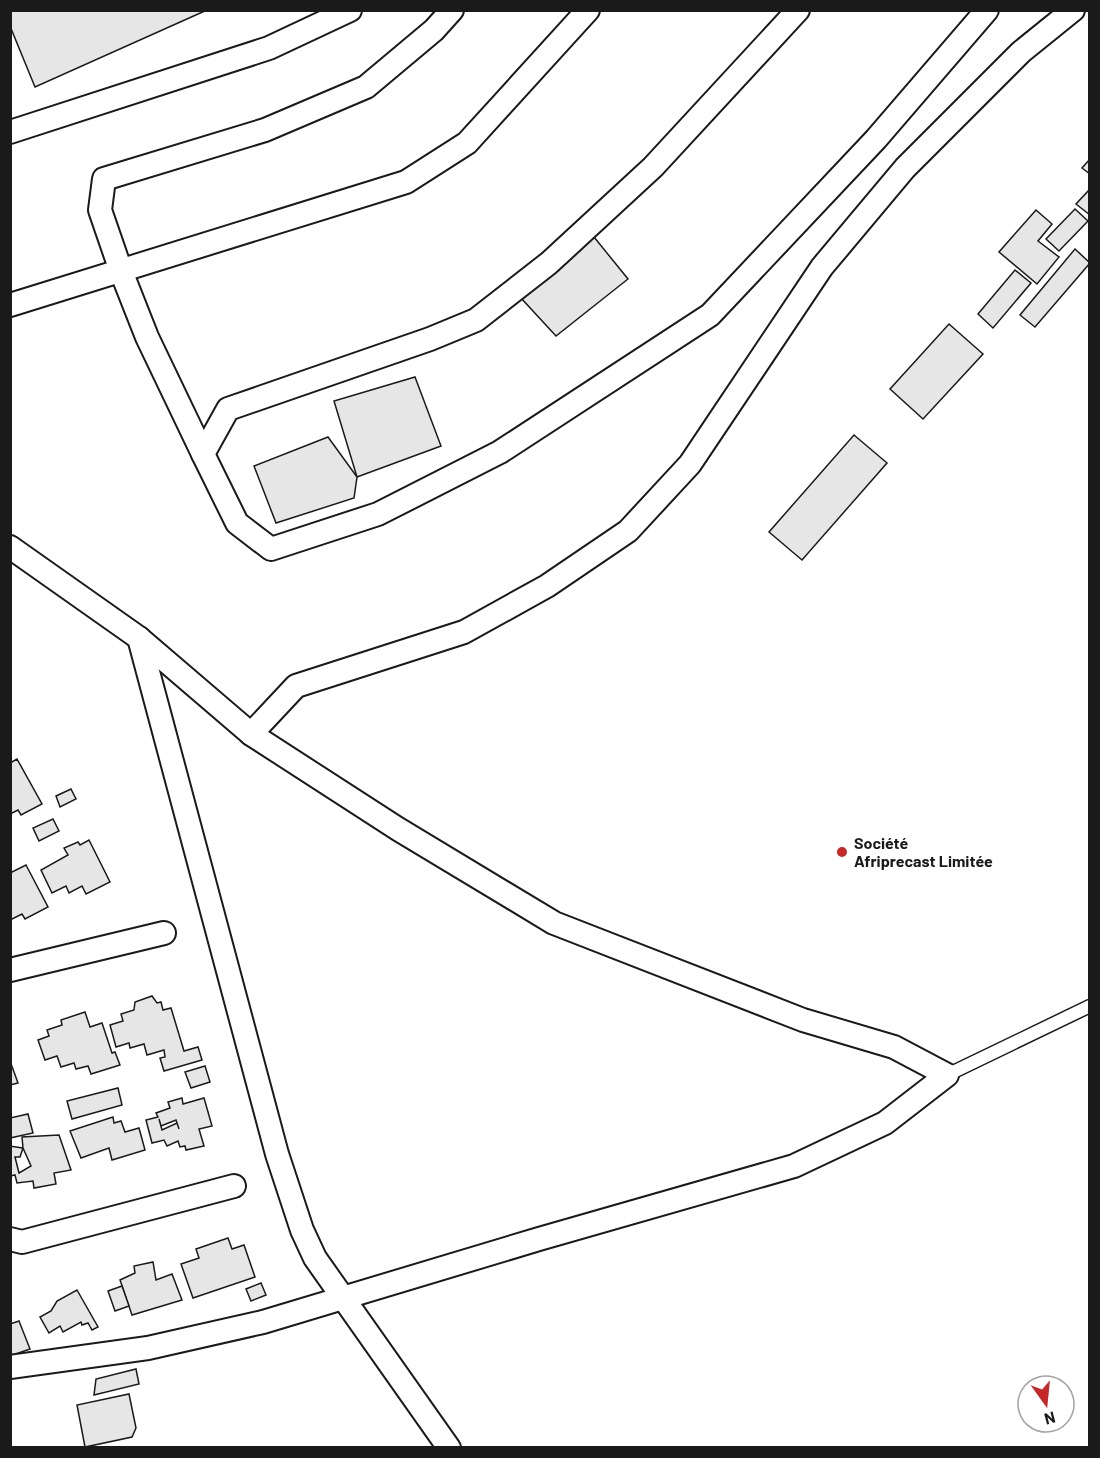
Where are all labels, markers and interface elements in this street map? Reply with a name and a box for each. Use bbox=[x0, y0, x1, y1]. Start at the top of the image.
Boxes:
place label: Société Afriprecast Limitée bbox=[854, 833, 993, 870]
marker: Société Afriprecast Limitée bbox=[835, 845, 849, 859]
north arrow bbox=[1016, 1374, 1076, 1434]
text: N bbox=[1042, 1408, 1058, 1430]

